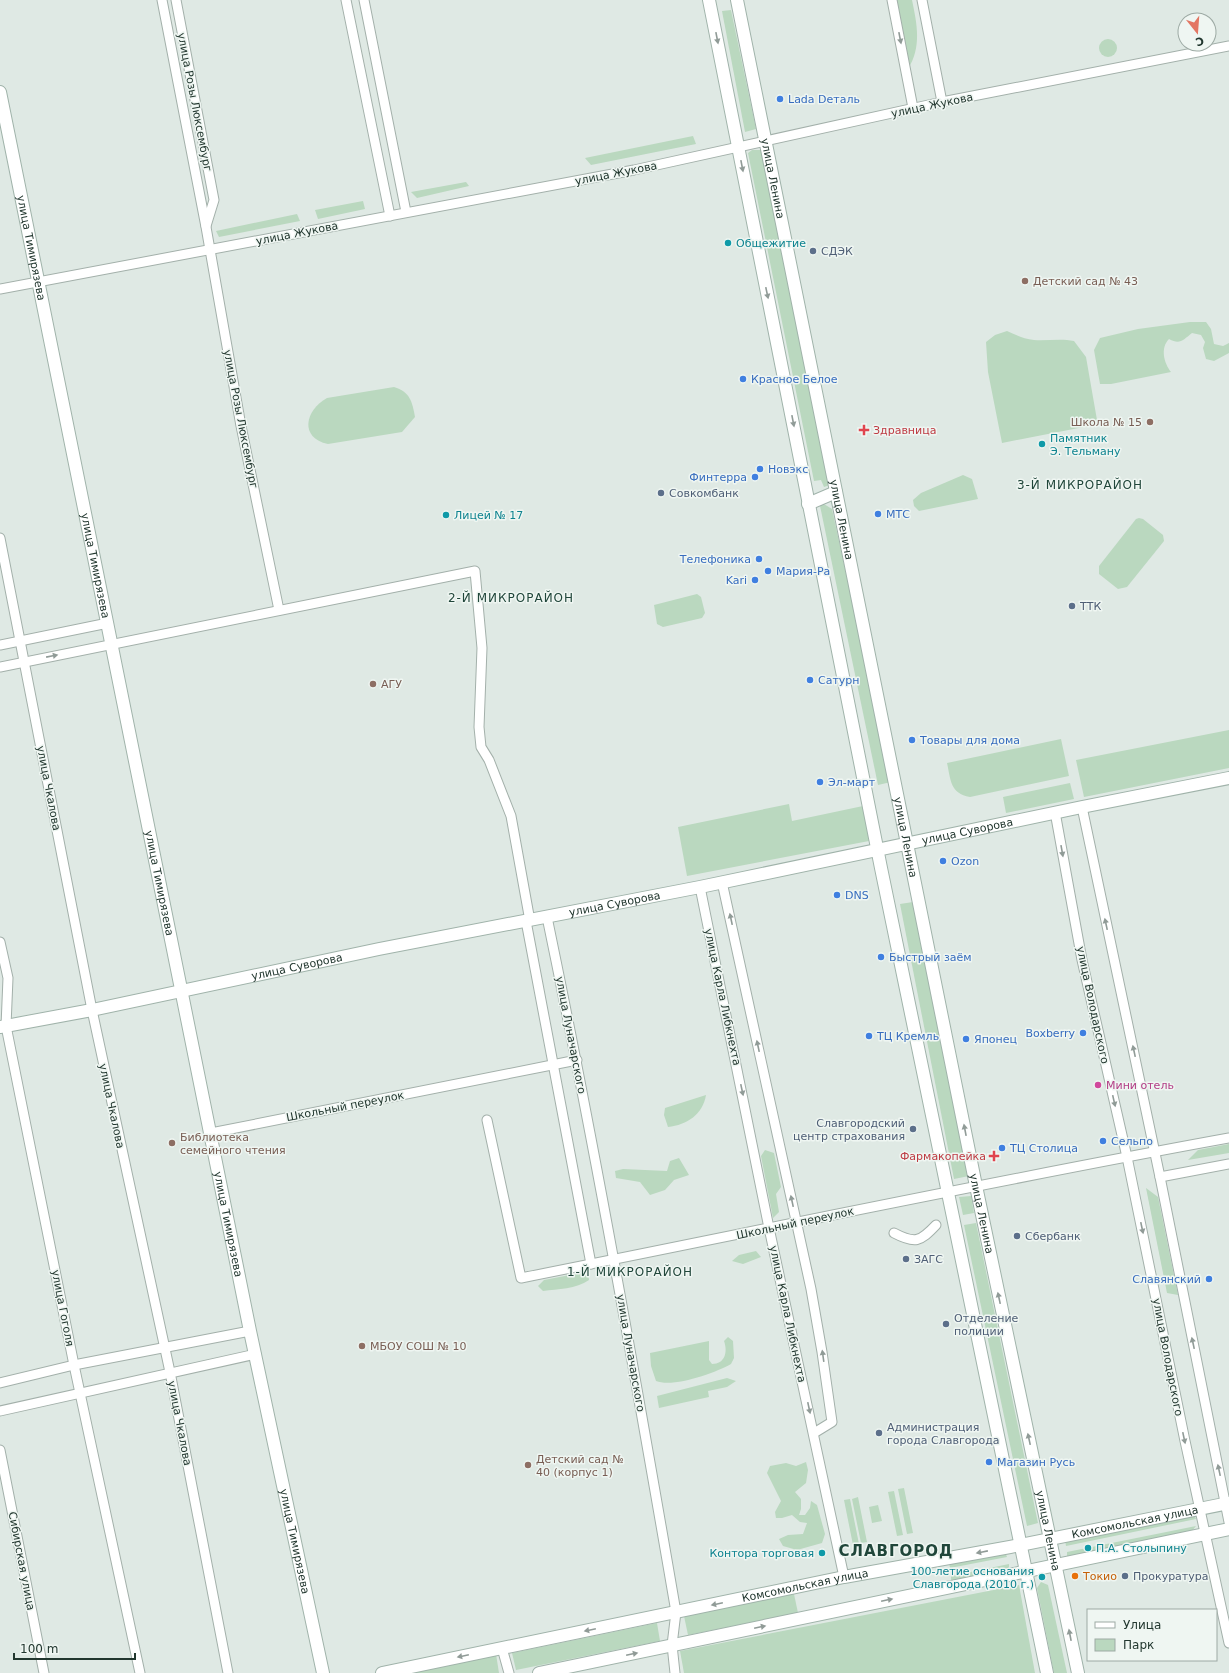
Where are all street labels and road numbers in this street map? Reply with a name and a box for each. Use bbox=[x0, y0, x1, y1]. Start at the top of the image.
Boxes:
street label: улица Розы Люксембург bbox=[175, 32, 214, 173]
street label: улица Жукова bbox=[890, 90, 974, 121]
street label: улица Ленина bbox=[758, 137, 787, 220]
street label: улица Жукова bbox=[574, 159, 658, 188]
street label: улица Тимирязева bbox=[14, 194, 48, 302]
street label: улица Жукова bbox=[255, 219, 339, 248]
street label: улица Розы Люксембург bbox=[221, 349, 260, 490]
street label: улица Ленина bbox=[827, 478, 856, 561]
street label: улица Тимирязева bbox=[78, 512, 112, 619]
street label: улица Чкалова bbox=[34, 744, 63, 832]
street label: улица Ленина bbox=[891, 796, 920, 879]
street label: улица Суворова bbox=[921, 816, 1014, 847]
street label: улица Тимирязева bbox=[142, 829, 176, 937]
street label: улица Суворова bbox=[568, 889, 662, 919]
street label: улица Карла Либкнехта bbox=[702, 927, 743, 1067]
street label: улица Володарского bbox=[1074, 945, 1111, 1065]
street label: улица Суворова bbox=[250, 951, 344, 983]
street label: улица Луначарского bbox=[553, 975, 588, 1095]
street label: улица Чкалова bbox=[96, 1063, 127, 1150]
street label: Школьный переулок bbox=[285, 1089, 405, 1124]
street label: улица Тимирязева bbox=[211, 1170, 245, 1278]
street label: улица Ленина bbox=[967, 1172, 996, 1255]
street label: Школьный переулок bbox=[735, 1205, 855, 1242]
street label: улица Карла Либкнехта bbox=[767, 1244, 808, 1384]
street label: улица Гоголя bbox=[49, 1269, 76, 1348]
street label: улица Луначарского bbox=[614, 1293, 647, 1413]
street label: улица Володарского bbox=[1150, 1297, 1185, 1417]
street label: улица Чкалова bbox=[165, 1379, 194, 1467]
street label: улица Тимирязева bbox=[277, 1488, 312, 1595]
street label: улица Ленина bbox=[1033, 1489, 1062, 1572]
street label: Комсомольская улица bbox=[1071, 1503, 1199, 1541]
street label: Сибирская улица bbox=[6, 1511, 37, 1612]
street label: Комсомольская улица bbox=[741, 1567, 869, 1605]

